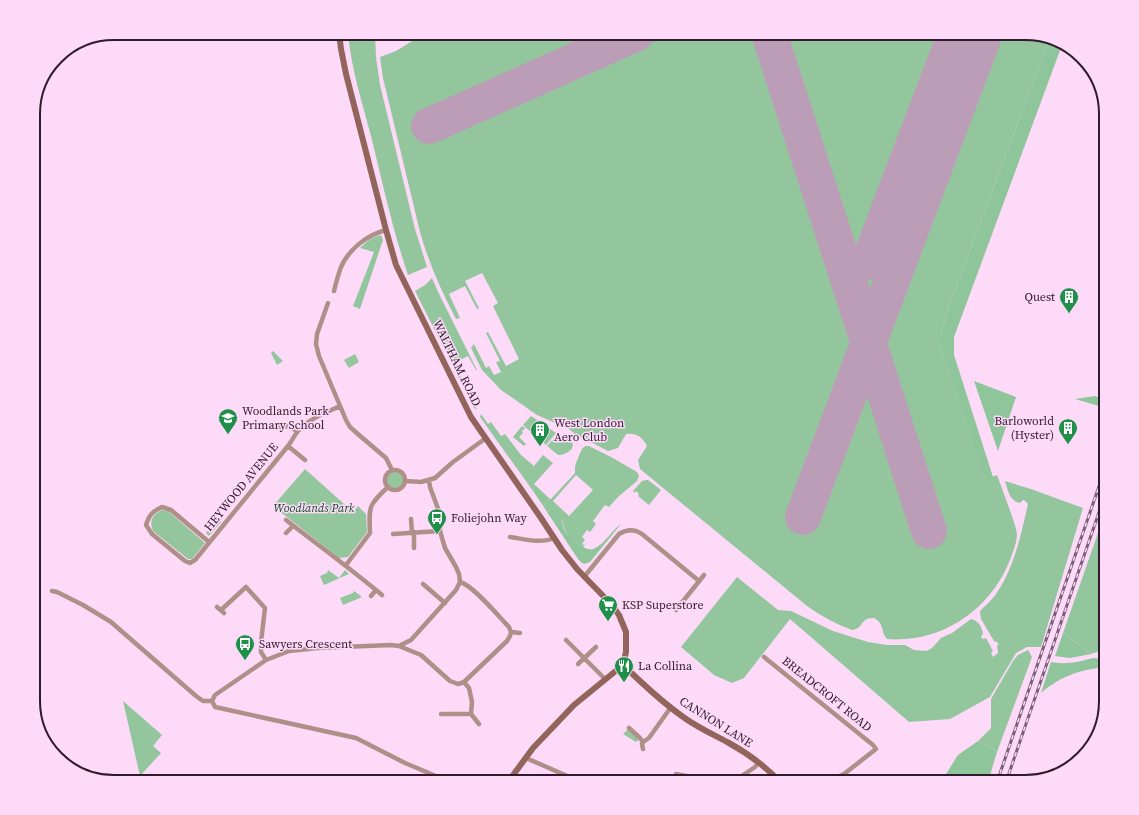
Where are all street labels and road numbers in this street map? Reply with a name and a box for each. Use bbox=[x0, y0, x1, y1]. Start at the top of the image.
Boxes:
street label: WALTHAM ROAD bbox=[429, 317, 485, 409]
street label: HEYWOOD AVENUE bbox=[200, 439, 282, 535]
street label: BREADCROFT ROAD bbox=[779, 653, 875, 735]
street label: CANNON LANE bbox=[676, 693, 756, 751]

